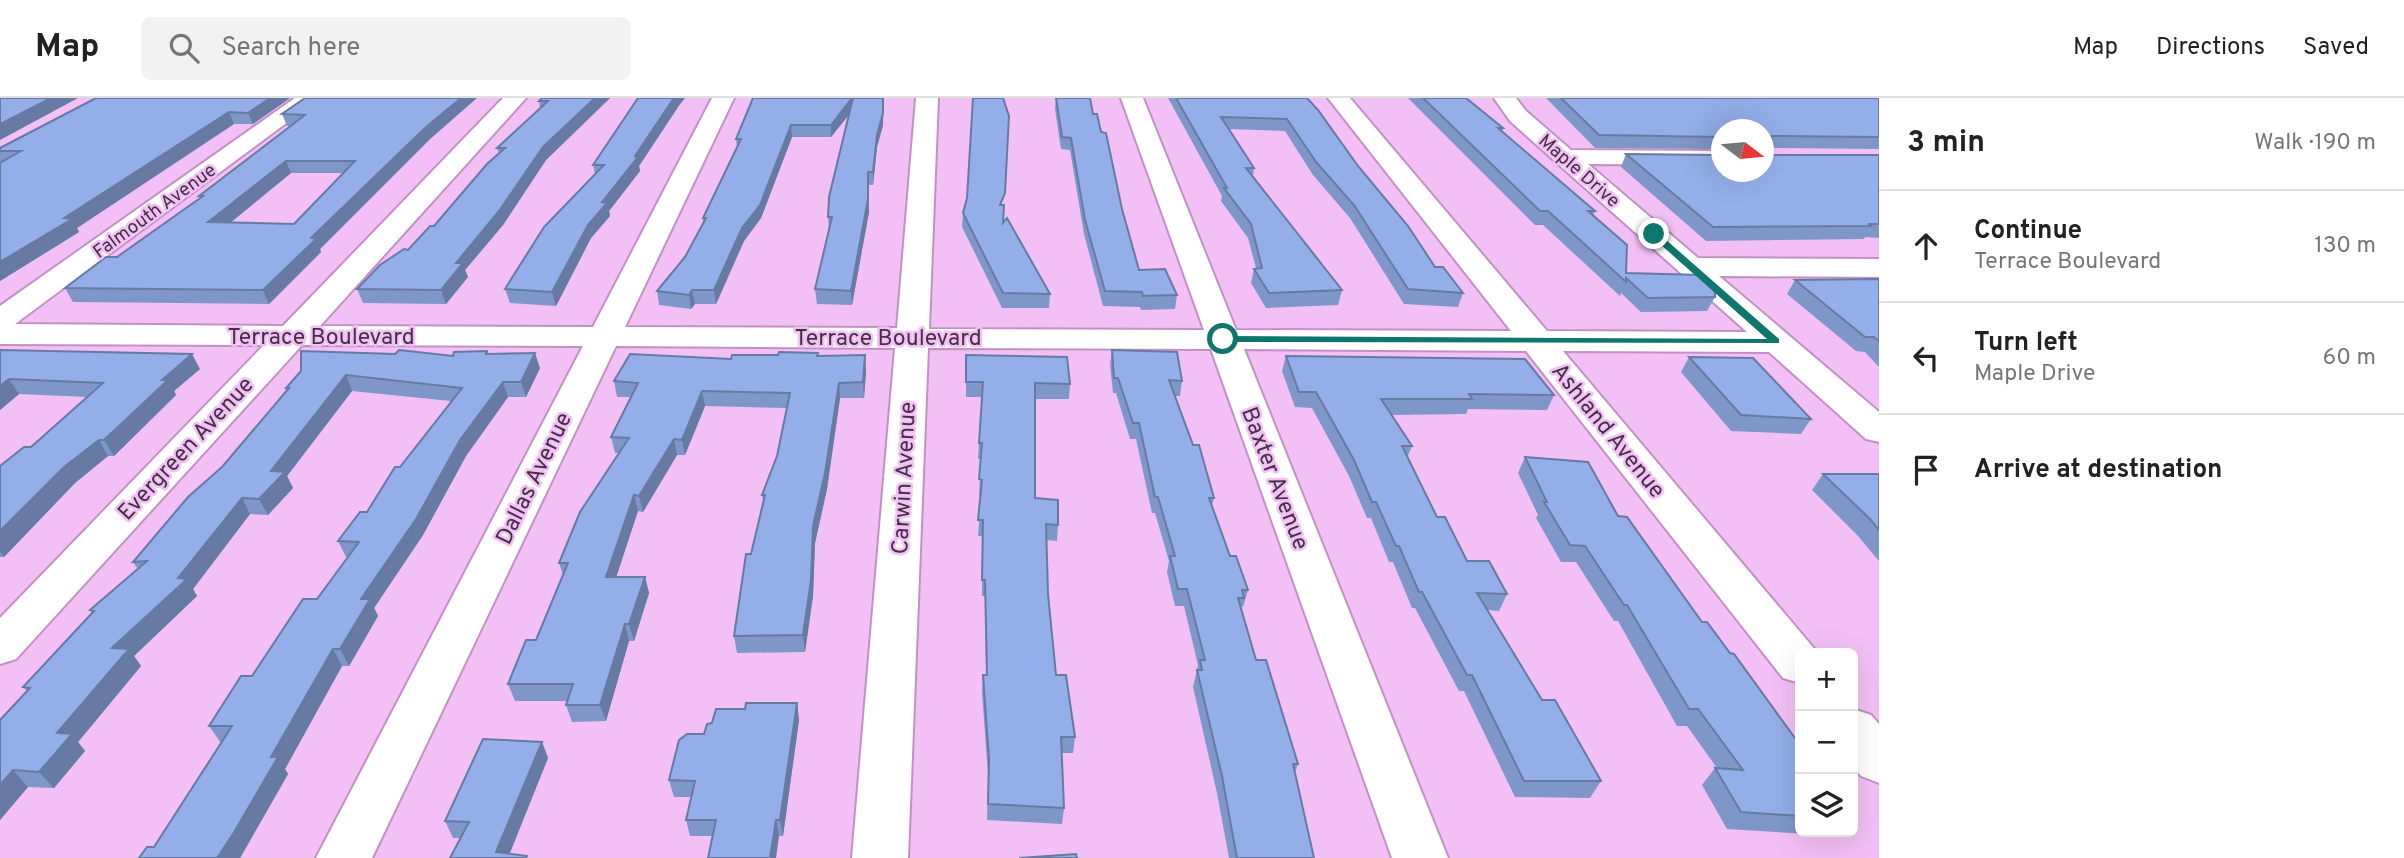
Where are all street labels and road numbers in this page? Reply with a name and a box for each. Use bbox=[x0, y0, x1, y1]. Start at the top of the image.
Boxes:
street label: Maple Drive bbox=[1533, 130, 1624, 213]
street label: Falmouth Avenue bbox=[89, 159, 222, 264]
street label: Terrace Boulevard bbox=[227, 324, 415, 353]
street label: Terrace Boulevard bbox=[794, 325, 982, 354]
street label: Ashland Avenue bbox=[1544, 358, 1670, 505]
street label: Evergreen Avenue bbox=[113, 372, 261, 528]
street label: Carwin Avenue bbox=[887, 401, 924, 555]
street label: Baxter Avenue bbox=[1233, 403, 1314, 554]
street label: Dallas Avenue bbox=[491, 408, 580, 550]

